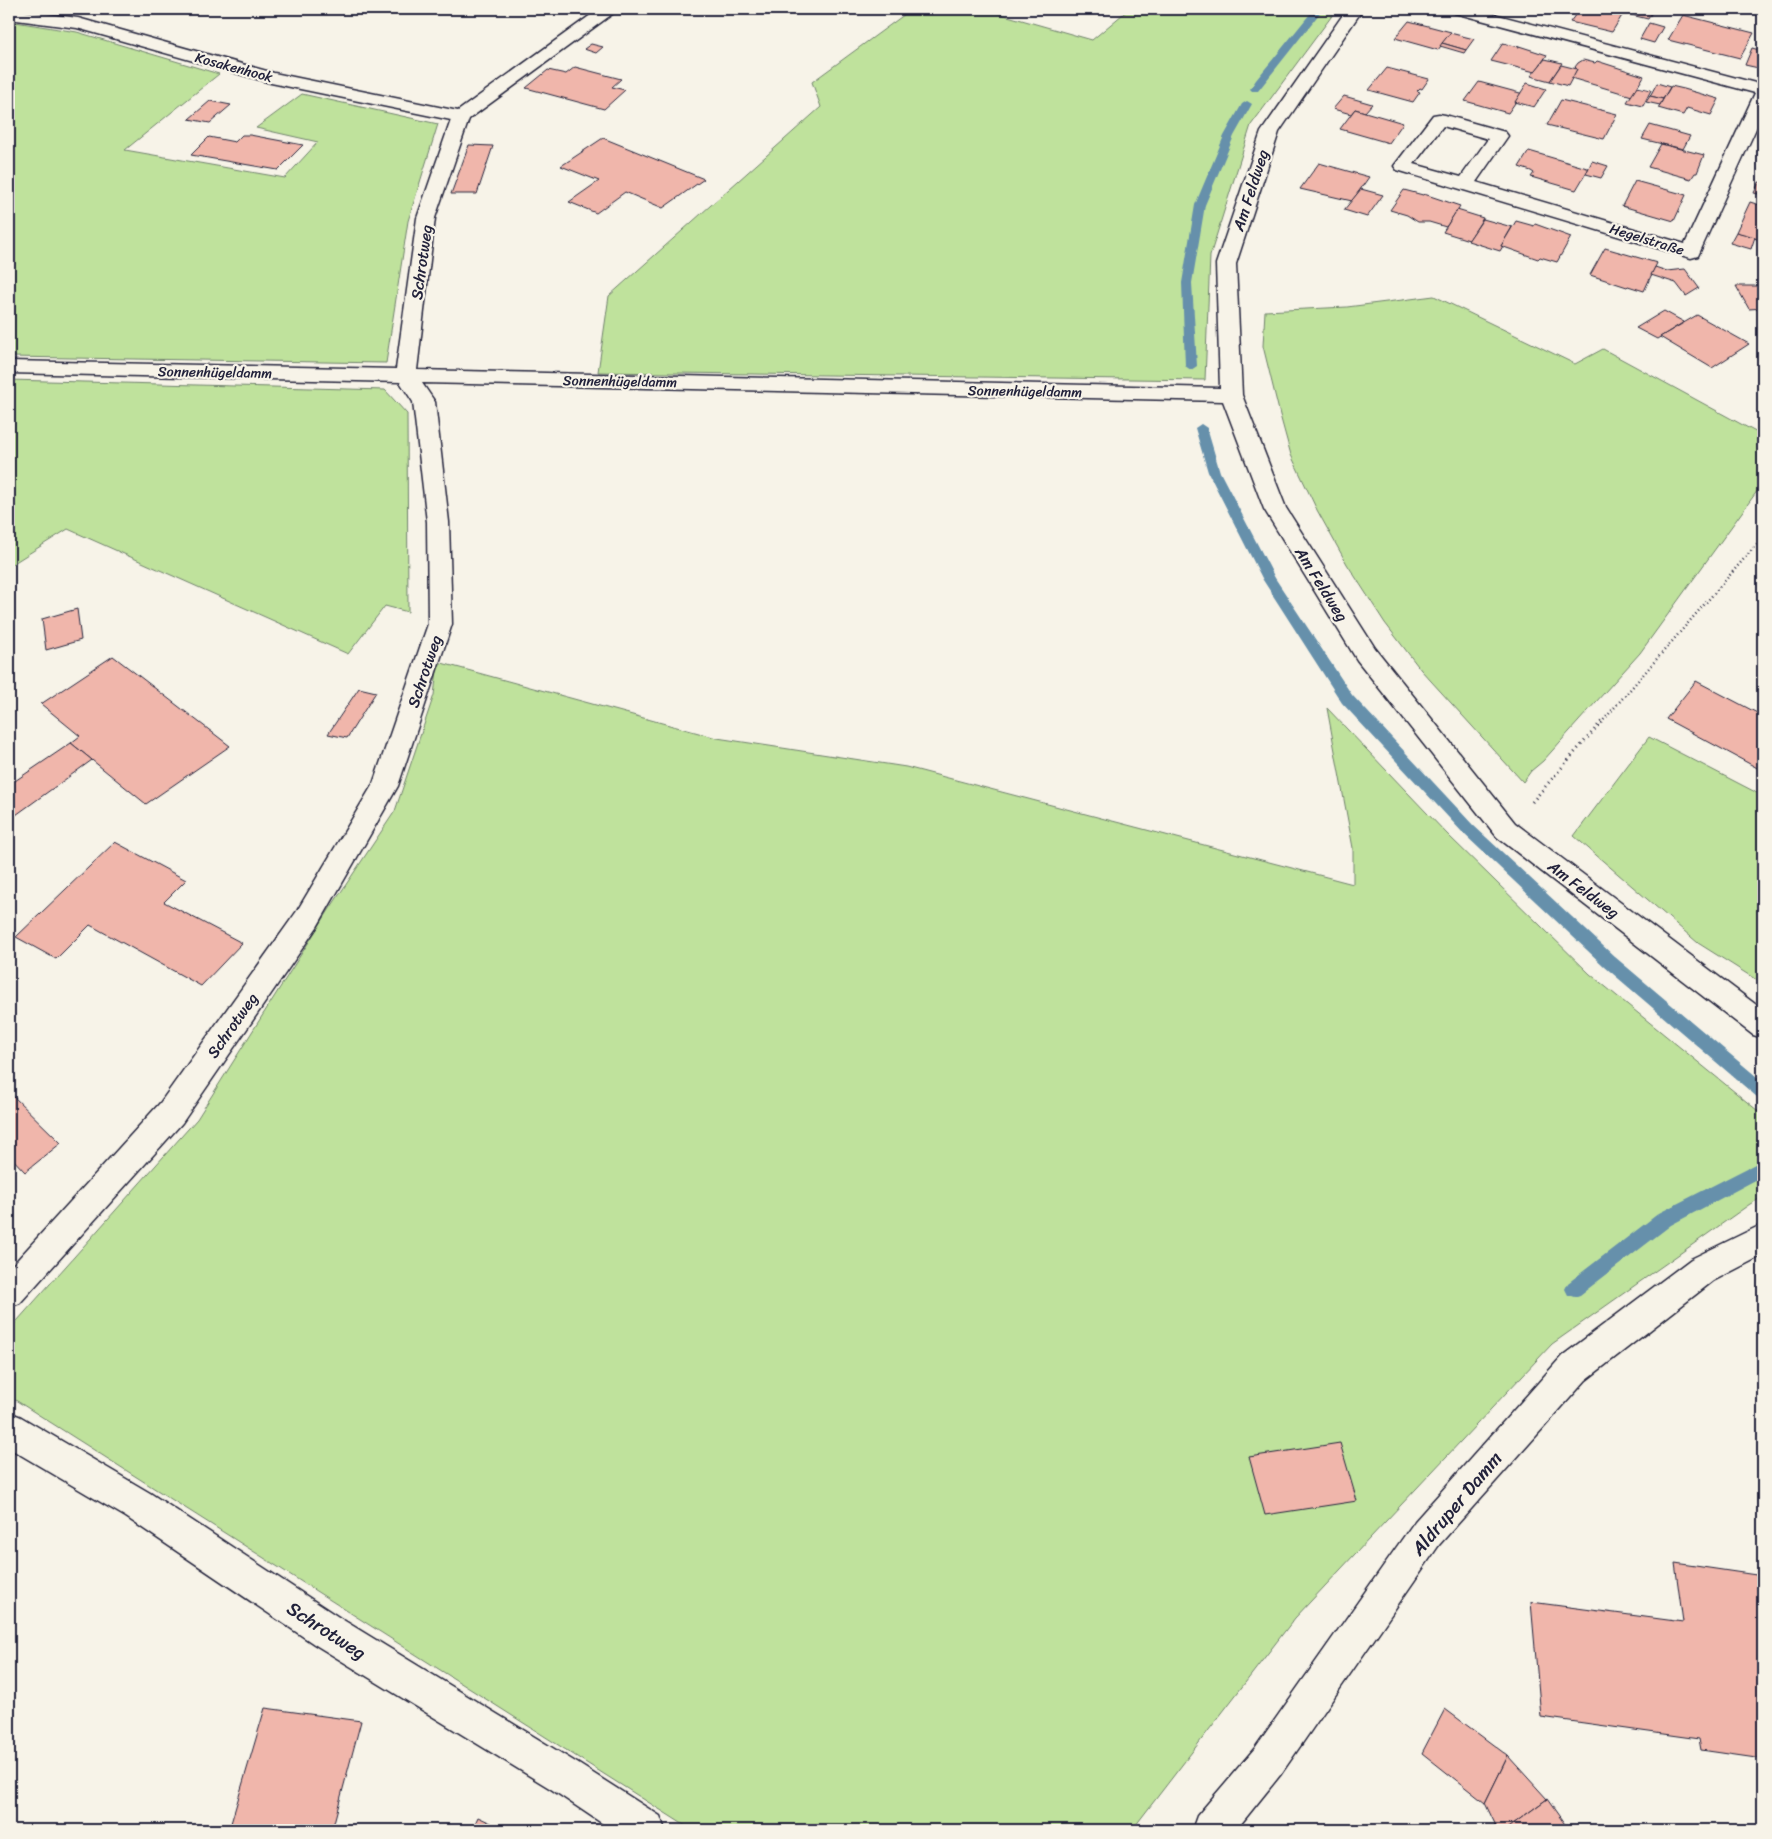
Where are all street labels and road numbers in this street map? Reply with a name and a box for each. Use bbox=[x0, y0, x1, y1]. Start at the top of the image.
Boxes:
street label: Kosakenhook bbox=[192, 45, 276, 90]
street label: Am Feldweg bbox=[1223, 146, 1277, 236]
street label: Hegelstraße bbox=[1606, 216, 1687, 263]
street label: Schrotweg bbox=[402, 223, 441, 301]
street label: Sonnenhügeldamm bbox=[158, 359, 273, 386]
street label: Sonnenhügeldamm bbox=[563, 368, 678, 395]
street label: Sonnenhügeldamm bbox=[968, 378, 1083, 405]
street label: Am Feldweg bbox=[1286, 540, 1356, 628]
street label: Schrotweg bbox=[398, 631, 450, 712]
street label: Am Feldweg bbox=[1541, 852, 1626, 926]
street label: Schrotweg bbox=[199, 986, 266, 1065]
street label: Aldruper Damm bbox=[1402, 1443, 1511, 1564]
street label: Schrotweg bbox=[280, 1592, 373, 1669]

